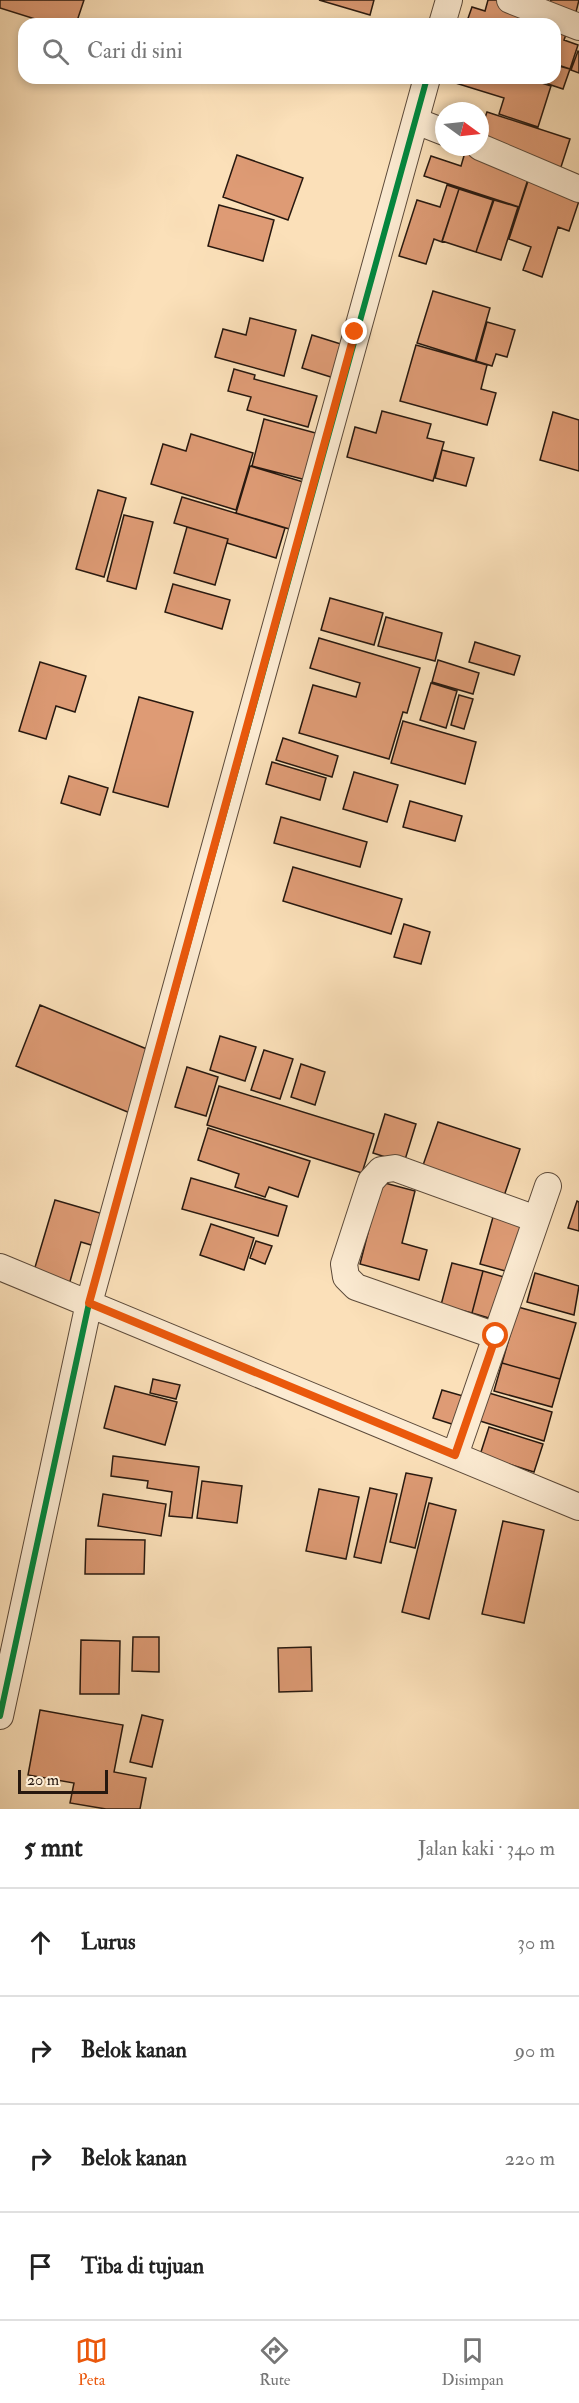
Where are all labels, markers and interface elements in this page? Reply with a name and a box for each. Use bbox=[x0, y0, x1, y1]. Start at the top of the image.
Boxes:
search box bbox=[18, 18, 561, 84]
icon: search bbox=[39, 35, 72, 68]
text: Cari di sini bbox=[87, 37, 183, 65]
north arrow bbox=[435, 102, 489, 156]
route end bbox=[341, 318, 367, 344]
route start bbox=[482, 1322, 508, 1348]
scale bar bbox=[18, 1767, 108, 1794]
text: 20 m bbox=[27, 1770, 59, 1790]
text: 5 mnt bbox=[24, 1832, 83, 1864]
text: Jalan kaki · 340 m bbox=[418, 1836, 555, 1861]
icon: ahead bbox=[24, 1926, 57, 1959]
text: Lurus bbox=[81, 1928, 135, 1956]
text: 30 m bbox=[517, 1930, 555, 1955]
icon: right bbox=[24, 2034, 57, 2067]
text: Belok kanan bbox=[81, 2036, 187, 2064]
text: 90 m bbox=[515, 2038, 555, 2063]
icon: right bbox=[24, 2142, 57, 2175]
text: Belok kanan bbox=[81, 2144, 187, 2172]
text: 220 m bbox=[505, 2146, 555, 2171]
icon: arrive bbox=[24, 2250, 57, 2283]
text: Tiba di tujuan bbox=[81, 2252, 204, 2280]
tab: Peta bbox=[75, 2334, 108, 2390]
tab: Rute bbox=[258, 2334, 291, 2390]
tab: Disimpan bbox=[442, 2334, 504, 2390]

